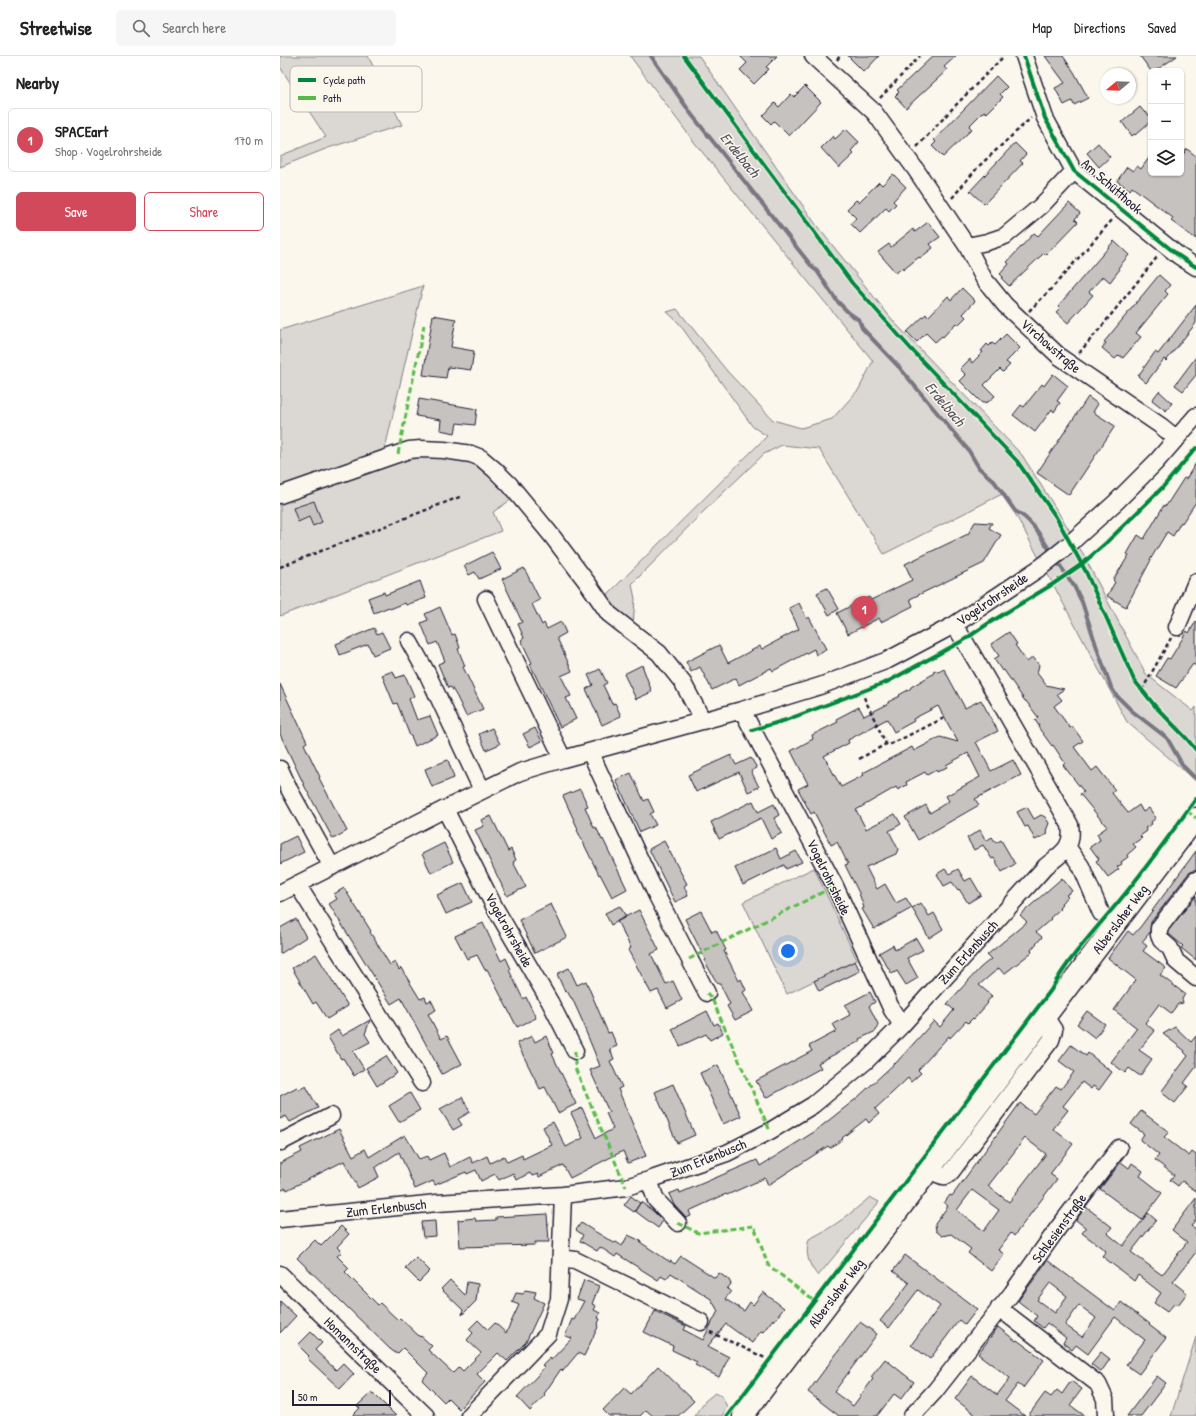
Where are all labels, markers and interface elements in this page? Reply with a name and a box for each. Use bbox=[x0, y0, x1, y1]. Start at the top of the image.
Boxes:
search box bbox=[116, 10, 396, 46]
text: Streetwise bbox=[20, 15, 92, 41]
icon: search bbox=[130, 17, 152, 39]
text: Search here bbox=[162, 17, 226, 38]
text: Map bbox=[1032, 18, 1052, 37]
text: Directions bbox=[1074, 18, 1125, 37]
text: Saved bbox=[1147, 18, 1176, 37]
legend bbox=[290, 66, 422, 112]
north arrow bbox=[1100, 68, 1136, 104]
map controls bbox=[1148, 68, 1184, 176]
button: + bbox=[1148, 68, 1184, 104]
text: Nearby bbox=[16, 71, 59, 94]
text: Cycle path bbox=[323, 73, 366, 87]
text: Path bbox=[323, 91, 341, 105]
button: − bbox=[1148, 104, 1184, 140]
text: SPACEart bbox=[55, 121, 108, 142]
water label: Erdelbach bbox=[716, 128, 766, 183]
text: 1 bbox=[28, 131, 32, 149]
text: 170 m bbox=[234, 131, 263, 149]
button: layers bbox=[1148, 140, 1184, 176]
text: Shop · Vogelrohrsheide bbox=[55, 142, 162, 160]
street label: Am Schütthook bbox=[1078, 154, 1147, 218]
button: Save bbox=[16, 192, 136, 231]
button: Share bbox=[144, 192, 264, 231]
street label: Virchowstraße bbox=[1017, 314, 1086, 378]
water label: Erdelbach bbox=[920, 377, 971, 432]
street label: Vogelrohrsheide bbox=[952, 567, 1032, 630]
pin: 1 bbox=[851, 596, 877, 629]
street label: Vogelrohrsheide bbox=[802, 836, 856, 919]
street label: Albersloher Weg bbox=[1087, 880, 1153, 958]
street label: Vogelrohrsheide bbox=[480, 889, 538, 971]
street label: Zum Erlenbusch bbox=[934, 915, 1002, 988]
your location bbox=[778, 941, 798, 961]
street label: Zum Erlenbusch bbox=[667, 1134, 749, 1181]
street label: Schlesienstraße bbox=[1027, 1189, 1091, 1267]
street label: Zum Erlenbusch bbox=[345, 1194, 427, 1221]
street label: Albersloher Weg bbox=[803, 1254, 869, 1332]
street label: Homannstraße bbox=[319, 1312, 387, 1378]
scale bar bbox=[292, 1388, 391, 1407]
text: 50 m bbox=[298, 1390, 318, 1404]

